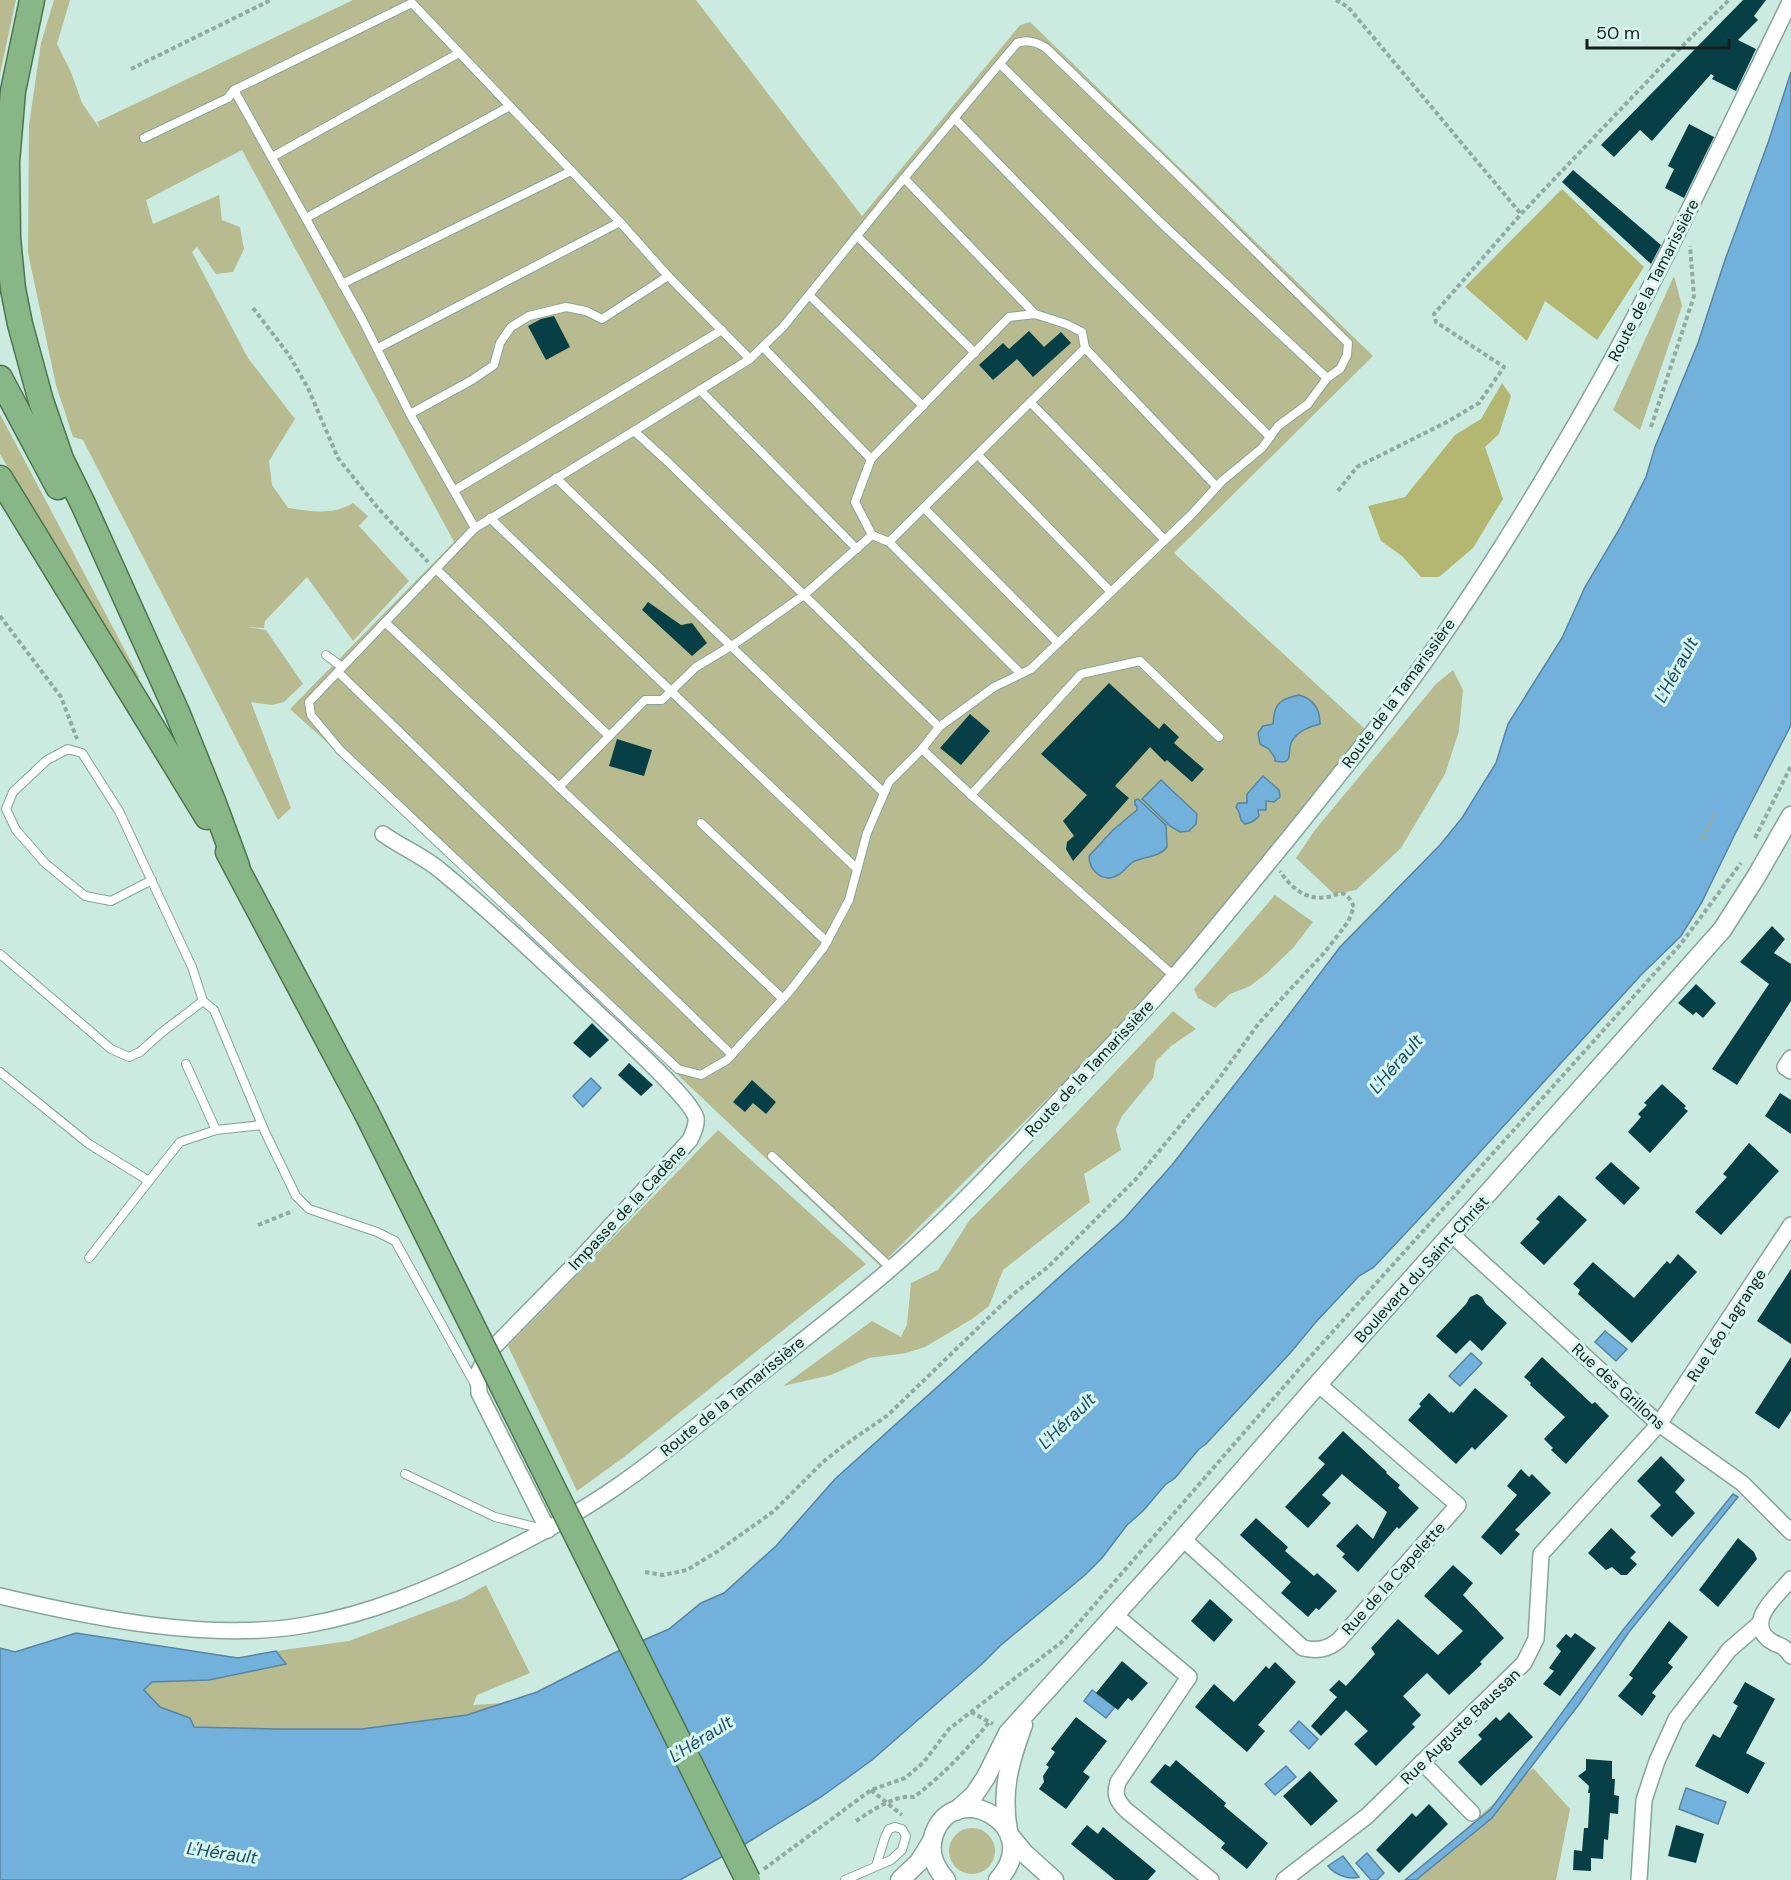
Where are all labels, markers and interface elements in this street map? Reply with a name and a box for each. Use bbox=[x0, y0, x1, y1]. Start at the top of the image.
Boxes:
scale bar bbox=[1587, 12, 1730, 50]
text: 50 m bbox=[1596, 21, 1640, 45]
street label: Route de la Tamarissière bbox=[1603, 195, 1704, 365]
street label: Route de la Tamarissière bbox=[1337, 614, 1460, 772]
water label: L'Hérault bbox=[1648, 632, 1704, 707]
street label: Route de la Tamarissière bbox=[1020, 995, 1158, 1141]
water label: L'Hérault bbox=[1364, 1028, 1429, 1099]
street label: Impasse de la Cadène bbox=[564, 1140, 691, 1274]
street label: Boulevard du Saint-Christ bbox=[1350, 1191, 1493, 1347]
street label: Rue Léo Lagrange bbox=[1682, 1265, 1771, 1386]
street label: Route de la Tamarissière bbox=[656, 1332, 809, 1461]
street label: Rue des Grillons bbox=[1567, 1339, 1670, 1434]
water label: L'Hérault bbox=[1033, 1387, 1102, 1454]
street label: Rue de la Capelette bbox=[1337, 1517, 1450, 1639]
street label: Rue Auguste Baussan bbox=[1396, 1664, 1525, 1789]
water label: L'Hérault bbox=[664, 1709, 738, 1768]
water label: L'Hérault bbox=[185, 1836, 260, 1870]

